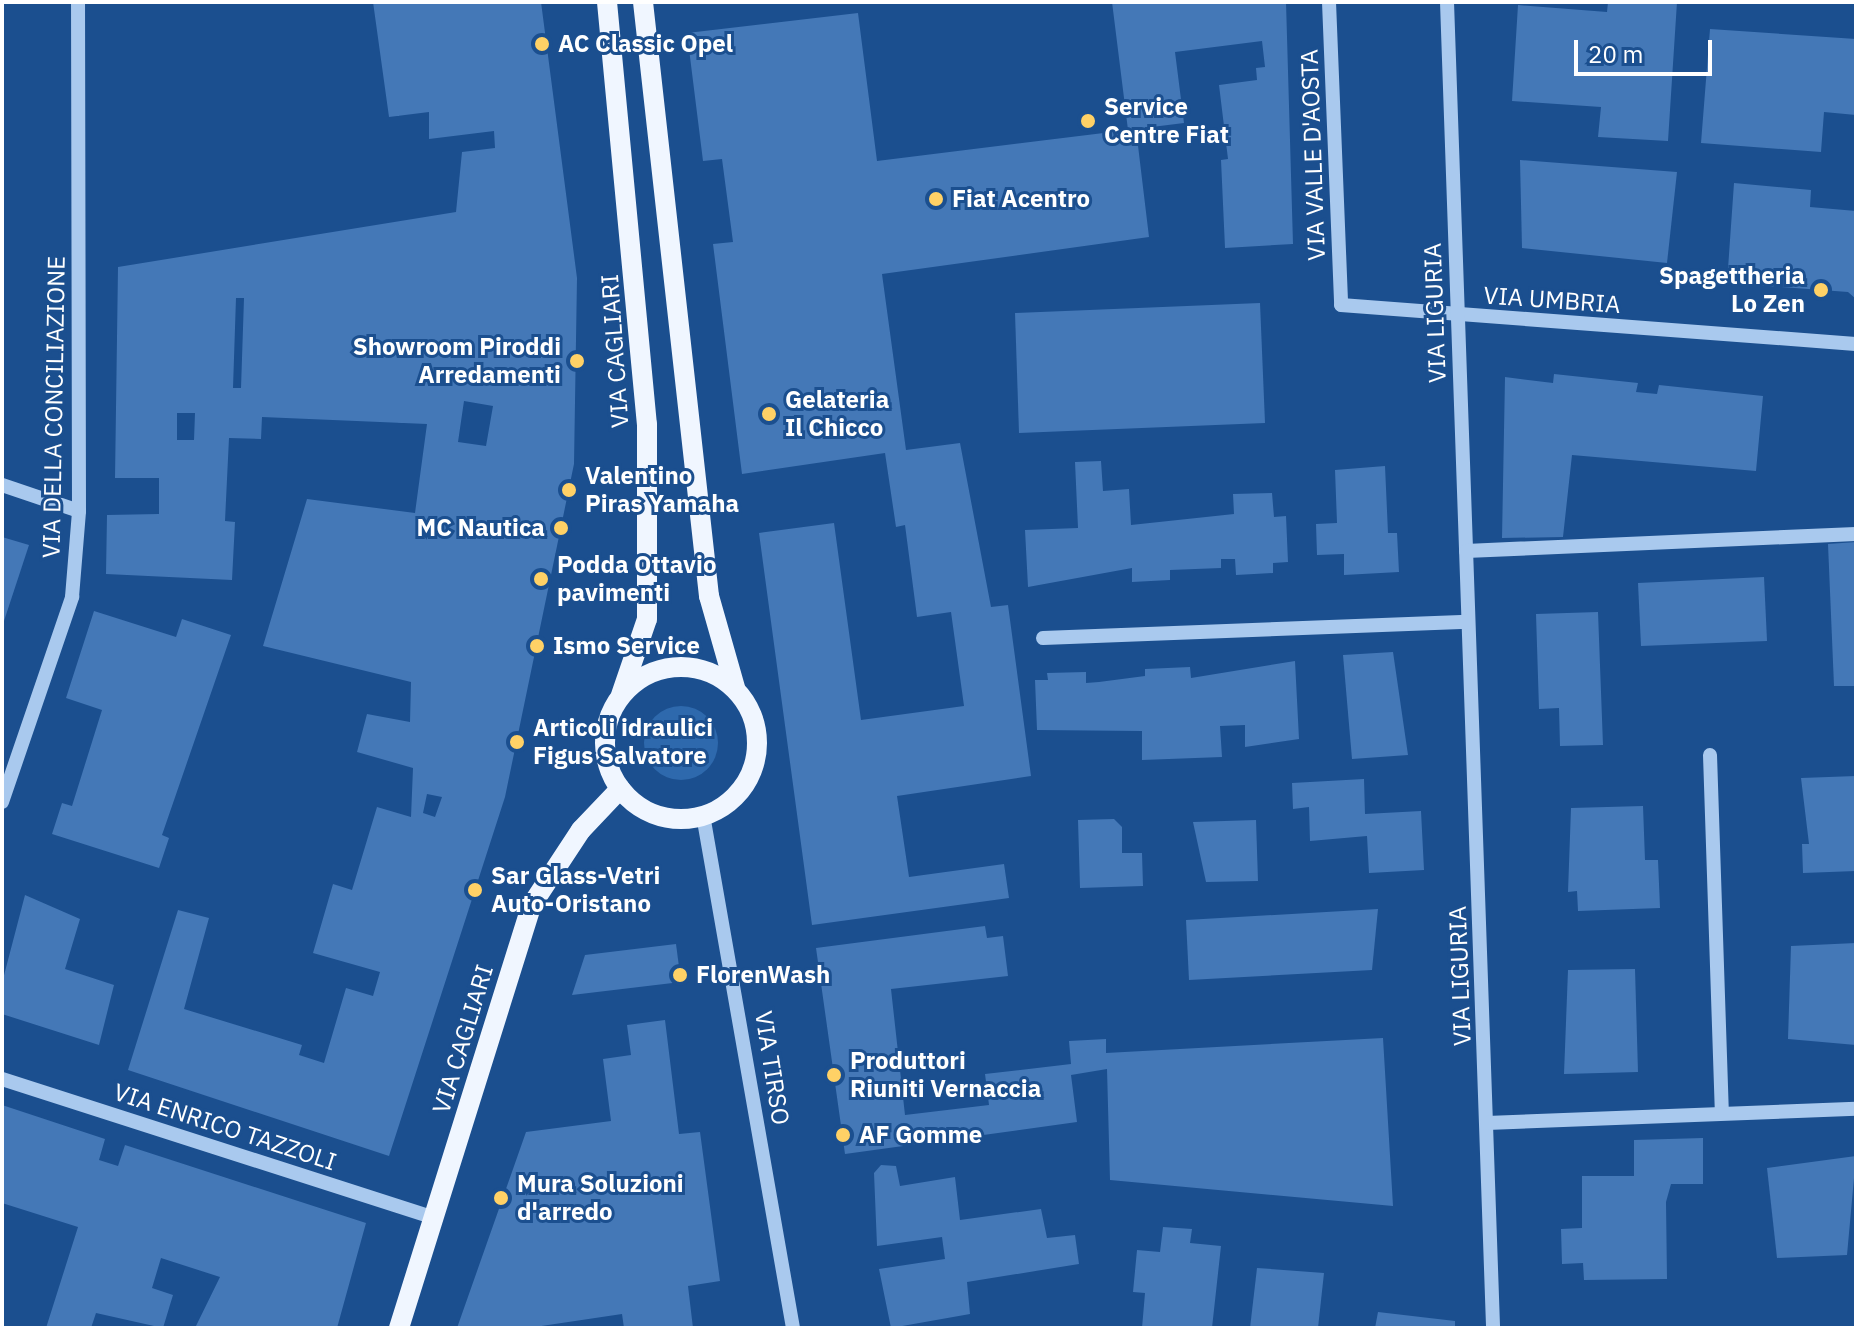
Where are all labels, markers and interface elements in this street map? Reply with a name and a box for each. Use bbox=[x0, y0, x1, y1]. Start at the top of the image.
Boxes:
scale bar bbox=[1578, 24, 1716, 74]
place label: AC Classic Opel bbox=[558, 30, 733, 58]
marker: AC Classic Opel bbox=[533, 35, 551, 53]
text: 20 m bbox=[1588, 38, 1643, 70]
street label: VIA VALLE D'AOSTA bbox=[1295, 49, 1331, 261]
place label: Service Centre Fiat bbox=[1104, 93, 1229, 149]
marker: Service Centre Fiat bbox=[1079, 112, 1097, 130]
place label: Fiat Acentro bbox=[952, 185, 1090, 213]
marker: Fiat Acentro bbox=[927, 190, 945, 208]
street label: VIA LIGURIA bbox=[1418, 242, 1452, 384]
street label: VIA DELLA CONCILIAZIONE bbox=[37, 256, 71, 558]
place label: Spagettheria Lo Zen bbox=[1659, 262, 1805, 318]
street label: VIA CAGLIARI bbox=[595, 273, 635, 429]
street label: VIA UMBRIA bbox=[1483, 281, 1621, 319]
marker: Spagettheria Lo Zen bbox=[1812, 281, 1830, 299]
place label: Showroom Piroddi Arredamenti bbox=[353, 333, 561, 389]
marker: Showroom Piroddi Arredamenti bbox=[568, 352, 586, 370]
place label: Gelateria Il Chicco bbox=[785, 386, 889, 442]
marker: Gelateria Il Chicco bbox=[760, 405, 778, 423]
place label: Valentino Piras Yamaha bbox=[585, 462, 739, 518]
marker: Valentino Piras Yamaha bbox=[560, 481, 578, 499]
place label: MC Nautica bbox=[417, 514, 545, 542]
marker: MC Nautica bbox=[552, 519, 570, 537]
place label: Podda Ottavio pavimenti bbox=[557, 551, 716, 607]
marker: Podda Ottavio pavimenti bbox=[532, 570, 550, 588]
place label: Ismo Service bbox=[553, 632, 700, 660]
marker: Ismo Service bbox=[528, 637, 546, 655]
place label: Articoli idraulici Figus Salvatore bbox=[533, 714, 713, 770]
marker: Articoli idraulici Figus Salvatore bbox=[508, 733, 526, 751]
place label: Sar Glass-Vetri Auto-Oristano bbox=[491, 862, 660, 918]
marker: Sar Glass-Vetri Auto-Oristano bbox=[466, 881, 484, 899]
street label: VIA LIGURIA bbox=[1443, 905, 1477, 1047]
street label: VIA CAGLIARI bbox=[427, 961, 499, 1117]
place label: FlorenWash bbox=[696, 961, 830, 989]
marker: FlorenWash bbox=[671, 966, 689, 984]
street label: VIA TIRSO bbox=[749, 1009, 795, 1127]
place label: Produttori Riuniti Vernaccia bbox=[850, 1047, 1041, 1103]
marker: Produttori Riuniti Vernaccia bbox=[825, 1066, 843, 1084]
street label: VIA ENRICO TAZZOLI bbox=[110, 1077, 340, 1177]
place label: AF Gomme bbox=[859, 1121, 982, 1149]
marker: AF Gomme bbox=[834, 1126, 852, 1144]
place label: Mura Soluzioni d'arredo bbox=[517, 1170, 684, 1226]
marker: Mura Soluzioni d'arredo bbox=[492, 1189, 510, 1207]

